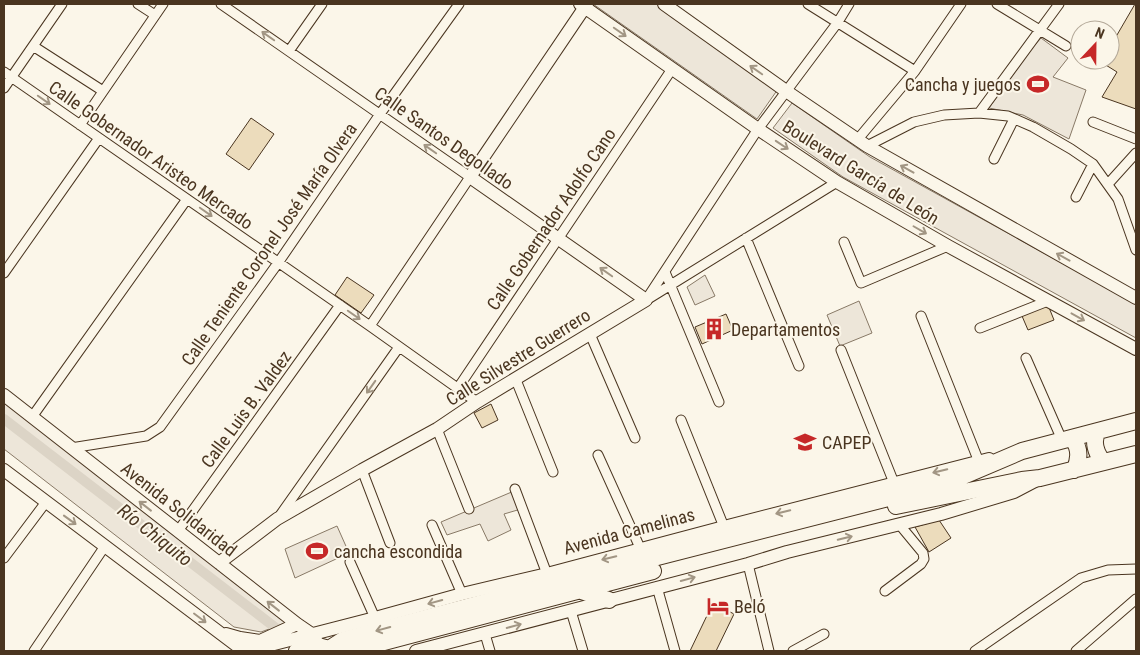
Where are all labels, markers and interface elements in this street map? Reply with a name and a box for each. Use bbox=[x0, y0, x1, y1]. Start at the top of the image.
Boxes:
north arrow bbox=[1070, 20, 1120, 70]
text: N bbox=[1093, 24, 1107, 42]
one-way arrow bbox=[613, 27, 627, 37]
one-way arrow bbox=[261, 31, 275, 41]
one-way arrow bbox=[749, 65, 763, 75]
sports icon: Cancha y juegos bbox=[1025, 71, 1051, 97]
place label: Cancha y juegos bbox=[905, 74, 1021, 95]
street label: Calle Gobernador Aristeo Mercado bbox=[45, 76, 257, 234]
street label: Calle Santos Degollado bbox=[371, 82, 517, 194]
one-way arrow bbox=[37, 95, 51, 105]
street label: Boulevard García de León bbox=[779, 115, 943, 229]
street label: Calle Teniente Coronel José María Olvera bbox=[177, 119, 361, 369]
street label: Calle Gobernador Adolfo Cano bbox=[482, 124, 620, 314]
one-way arrow bbox=[775, 140, 789, 150]
one-way arrow bbox=[423, 144, 437, 154]
one-way arrow bbox=[900, 163, 914, 173]
one-way arrow bbox=[199, 207, 213, 217]
one-way arrow bbox=[913, 225, 928, 235]
one-way arrow bbox=[1056, 252, 1071, 262]
one-way arrow bbox=[599, 267, 613, 277]
street label: Calle Silvestre Guerrero bbox=[442, 304, 594, 410]
one-way arrow bbox=[347, 310, 361, 320]
one-way arrow bbox=[1070, 313, 1085, 322]
building icon: Departamentos bbox=[701, 316, 727, 342]
place label: Departamentos bbox=[731, 319, 840, 340]
street label: Calle Luis B. Valdez bbox=[197, 346, 296, 472]
one-way arrow bbox=[366, 380, 376, 394]
school or university icon: CAPEP bbox=[792, 429, 818, 455]
place label: CAPEP bbox=[822, 432, 872, 453]
street label: Avenida Solidaridad bbox=[117, 457, 241, 561]
one-way arrow bbox=[933, 467, 949, 476]
water label: Río Chiquito bbox=[113, 499, 197, 571]
one-way arrow bbox=[139, 500, 152, 511]
street label: Avenida Camelinas bbox=[561, 503, 697, 559]
one-way arrow bbox=[775, 508, 791, 517]
one-way arrow bbox=[63, 515, 76, 526]
one-way arrow bbox=[836, 533, 852, 542]
sports icon: cancha escondida bbox=[304, 538, 330, 564]
place label: cancha escondida bbox=[334, 541, 463, 562]
one-way arrow bbox=[601, 554, 617, 563]
one-way arrow bbox=[679, 574, 695, 584]
hotel icon: Beló bbox=[705, 593, 731, 619]
place label: Beló bbox=[734, 596, 765, 617]
one-way arrow bbox=[427, 598, 443, 607]
one-way arrow bbox=[267, 600, 280, 611]
one-way arrow bbox=[193, 613, 207, 623]
one-way arrow bbox=[505, 621, 521, 630]
one-way arrow bbox=[375, 625, 391, 634]

